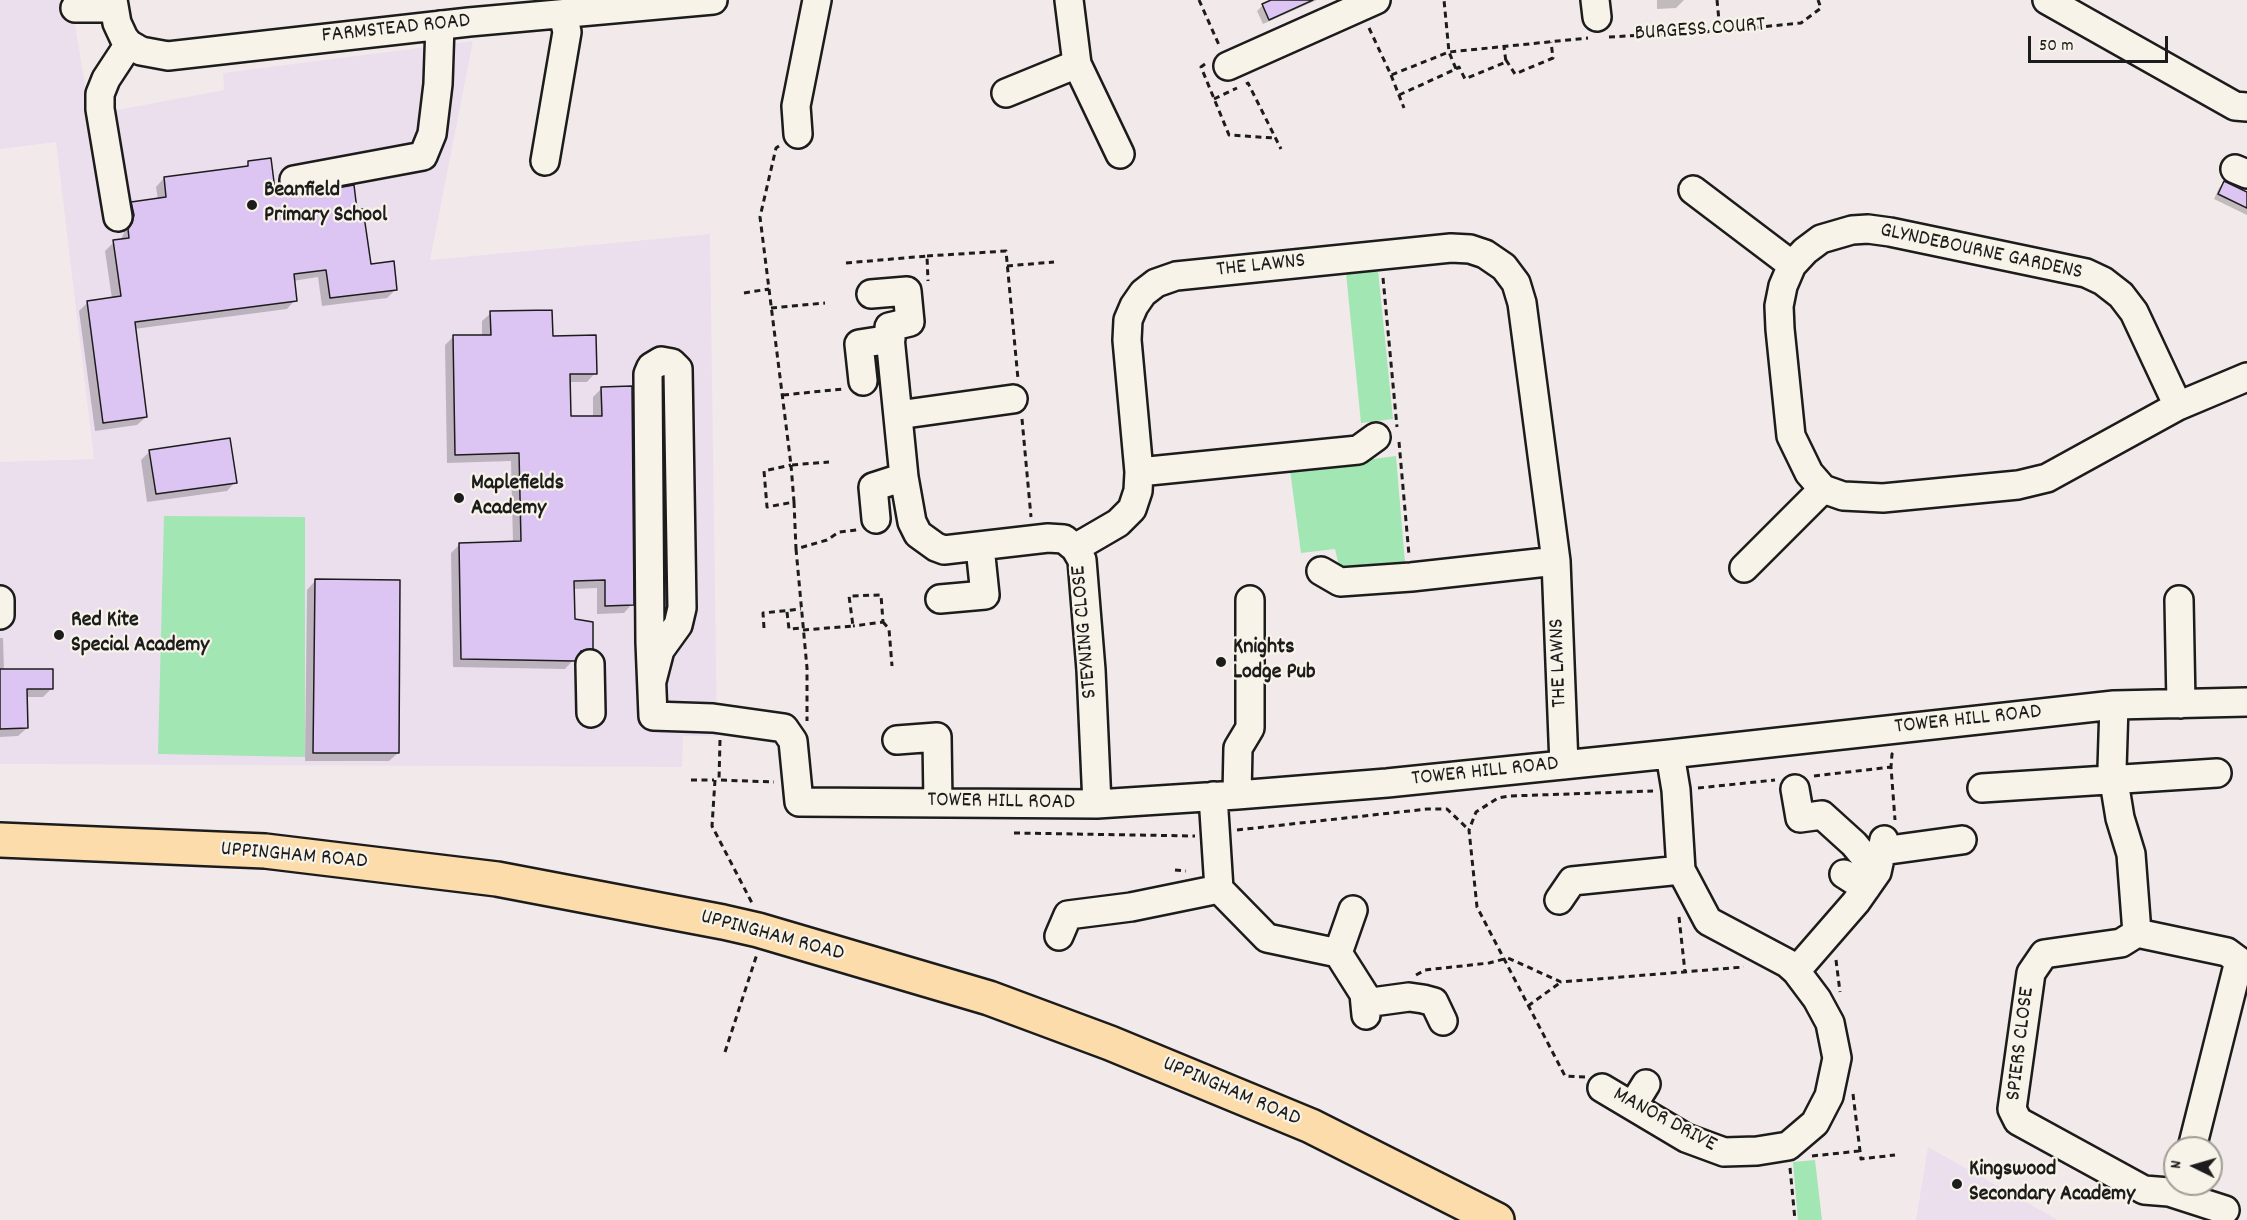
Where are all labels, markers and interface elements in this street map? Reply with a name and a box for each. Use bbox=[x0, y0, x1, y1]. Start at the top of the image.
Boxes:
street label: FARMSTEAD ROAD bbox=[321, 9, 471, 51]
street label: BURGESS COURT bbox=[1634, 13, 1766, 49]
scale bar bbox=[2031, 24, 2170, 62]
text: 50 m bbox=[2039, 34, 2074, 59]
place label: Beanfield Primary School bbox=[264, 179, 387, 230]
marker: Beanfield Primary School bbox=[245, 198, 259, 212]
street label: GLYNDEBOURNE GARDENS bbox=[1877, 219, 2085, 287]
street label: THE LAWNS bbox=[1215, 249, 1307, 285]
place label: Maplefields Academy bbox=[471, 472, 564, 524]
marker: Maplefields Academy bbox=[452, 491, 466, 505]
street label: STEYNING CLOSE bbox=[1067, 564, 1105, 700]
place label: Red Kite Special Academy bbox=[71, 609, 209, 660]
street label: THE LAWNS bbox=[1545, 618, 1575, 708]
marker: Red Kite Special Academy bbox=[52, 628, 66, 642]
place label: Knights Lodge Pub bbox=[1233, 636, 1315, 688]
marker: Knights Lodge Pub bbox=[1214, 655, 1228, 669]
street label: TOWER HILL ROAD bbox=[1893, 700, 2043, 742]
street label: TOWER HILL ROAD bbox=[1410, 752, 1560, 794]
street label: TOWER HILL ROAD bbox=[927, 789, 1075, 817]
street label: UPPINGHAM ROAD bbox=[219, 837, 369, 877]
street label: UPPINGHAM ROAD bbox=[697, 905, 847, 969]
street label: SPIERS CLOSE bbox=[2002, 986, 2042, 1102]
street label: UPPINGHAM ROAD bbox=[1158, 1052, 1304, 1134]
street label: MANOR DRIVE bbox=[1608, 1083, 1720, 1159]
north arrow bbox=[2163, 1136, 2223, 1196]
place label: Kingswood Secondary Academy bbox=[1969, 1158, 2135, 1210]
text: N bbox=[2165, 1160, 2188, 1170]
marker: Kingswood Secondary Academy bbox=[1950, 1177, 1964, 1191]

